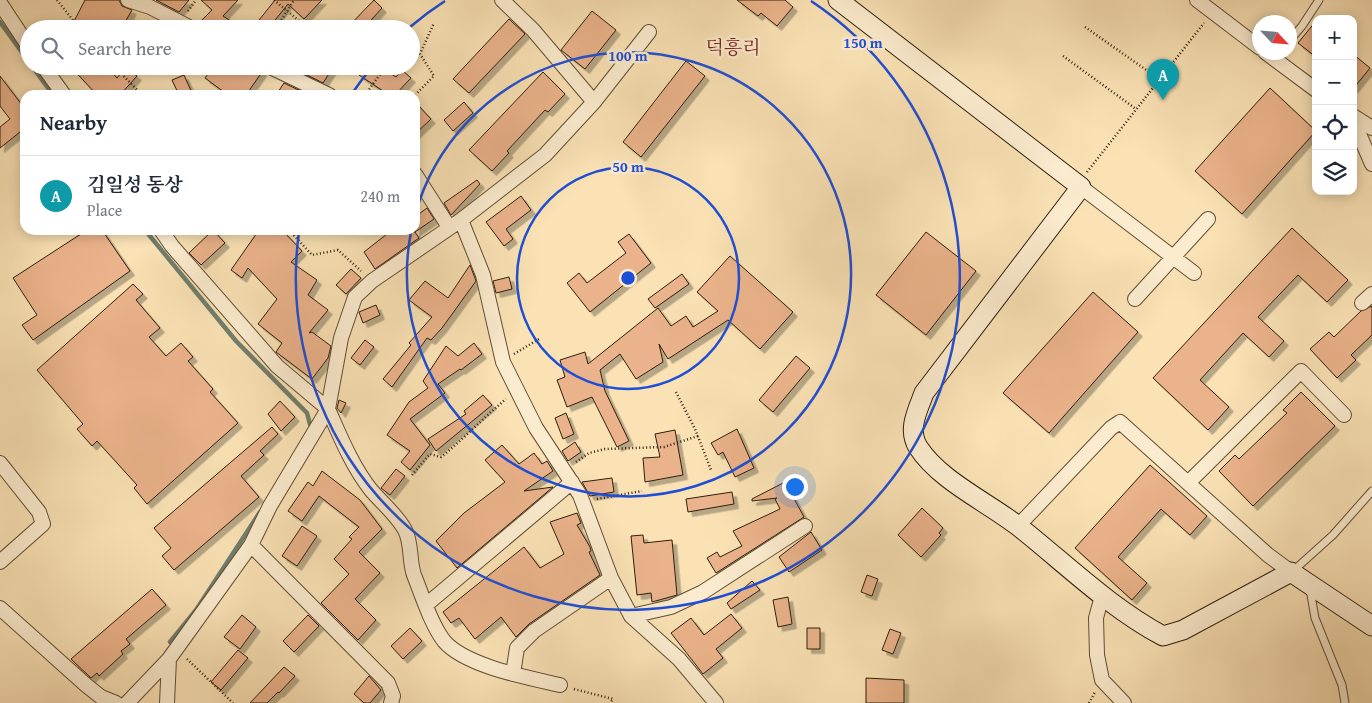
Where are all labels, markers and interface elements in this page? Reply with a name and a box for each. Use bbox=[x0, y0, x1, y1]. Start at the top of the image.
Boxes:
north arrow bbox=[1252, 15, 1297, 60]
map controls bbox=[1312, 15, 1357, 195]
button: + bbox=[1312, 15, 1357, 60]
search box bbox=[20, 20, 420, 75]
text: 150 m bbox=[843, 32, 883, 53]
district label: 덕흥리 bbox=[705, 33, 761, 61]
icon: search bbox=[38, 34, 66, 62]
text: Search here bbox=[78, 34, 172, 62]
text: 100 m bbox=[608, 45, 648, 66]
pin: A bbox=[1147, 59, 1179, 100]
button: − bbox=[1312, 60, 1357, 105]
button: locate bbox=[1312, 105, 1357, 150]
text: Nearby bbox=[40, 107, 107, 138]
button: layers bbox=[1312, 150, 1357, 195]
text: 50 m bbox=[612, 156, 644, 177]
text: 김일성 동상 bbox=[87, 170, 183, 198]
text: A bbox=[51, 184, 61, 208]
text: 240 m bbox=[360, 184, 400, 208]
text: Place bbox=[87, 198, 122, 222]
centre of rings bbox=[619, 269, 637, 287]
your location bbox=[782, 474, 808, 500]

